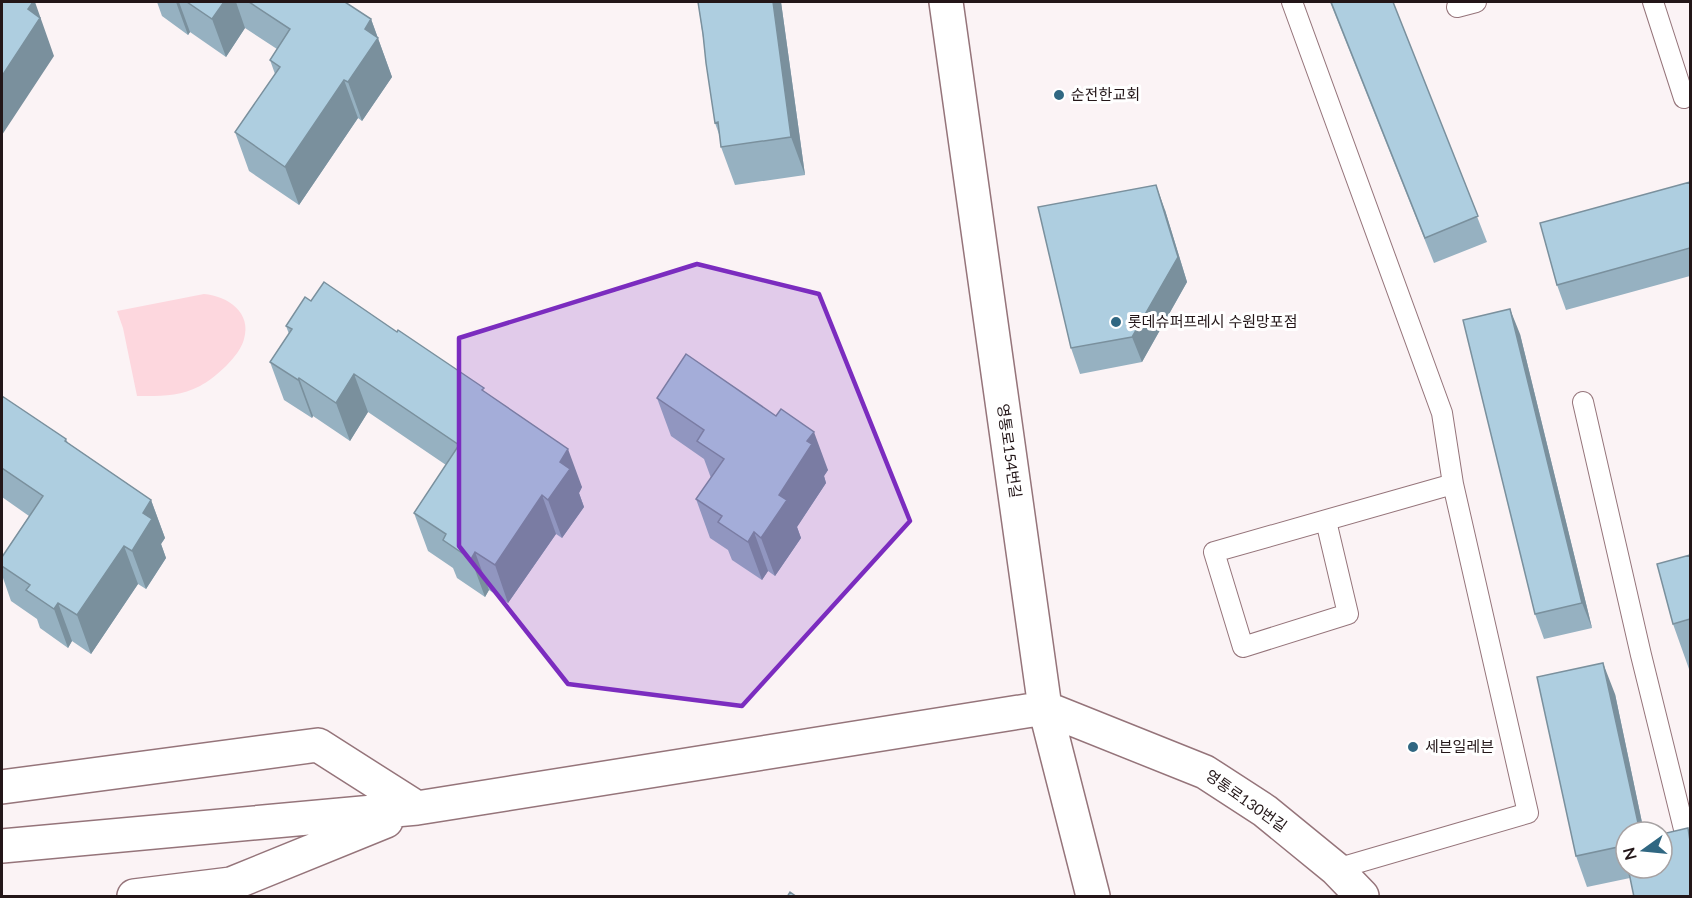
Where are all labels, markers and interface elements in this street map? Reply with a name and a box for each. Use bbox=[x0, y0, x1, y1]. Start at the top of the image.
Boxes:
place label: 순전한교회 bbox=[1071, 85, 1140, 103]
marker: 순전한교회 bbox=[1052, 88, 1066, 102]
place label: 롯데슈퍼프레시 수원망포점 bbox=[1128, 312, 1297, 330]
marker: 롯데슈퍼프레시 수원망포점 bbox=[1109, 315, 1123, 329]
street label: 영통로154번길 bbox=[994, 403, 1026, 499]
place label: 세븐일레븐 bbox=[1425, 737, 1494, 755]
marker: 세븐일레븐 bbox=[1406, 740, 1420, 754]
street label: 영통로130번길 bbox=[1202, 766, 1291, 835]
north arrow bbox=[1614, 820, 1674, 880]
text: N bbox=[1618, 846, 1640, 862]

